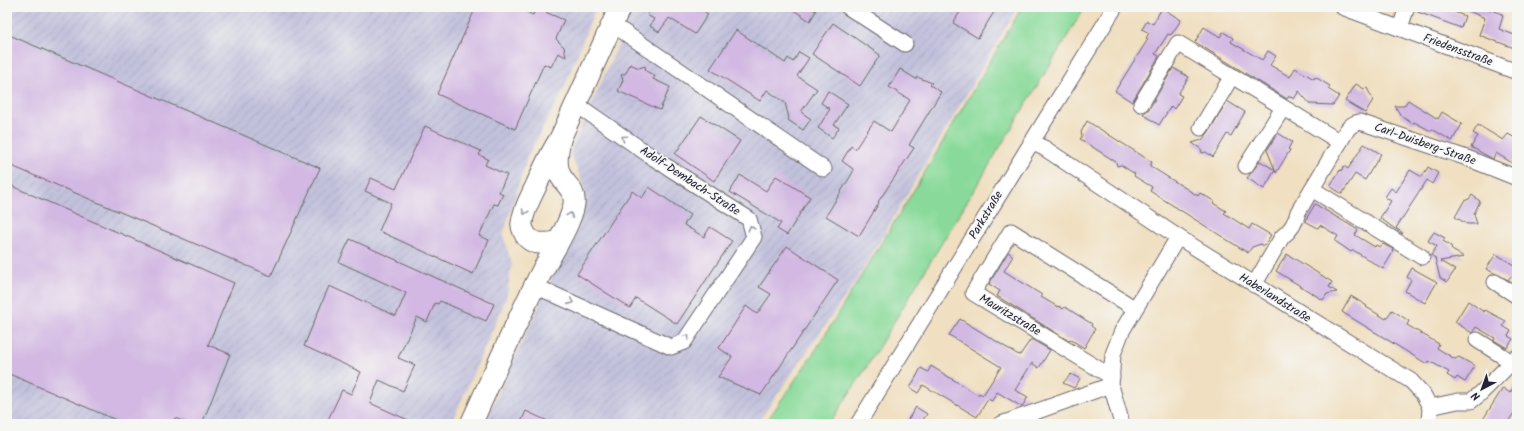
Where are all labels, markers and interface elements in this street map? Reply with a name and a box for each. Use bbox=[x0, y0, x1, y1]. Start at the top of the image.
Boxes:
street label: Friedensstraße bbox=[1420, 29, 1496, 72]
street label: Carl-Duisberg-Straße bbox=[1371, 118, 1479, 171]
one-way arrow bbox=[621, 135, 628, 143]
street label: Adolf-Dembach-Straße bbox=[636, 141, 745, 221]
street label: Parkstraße bbox=[964, 187, 1008, 243]
one-way arrow bbox=[521, 208, 530, 215]
one-way arrow bbox=[565, 212, 573, 219]
one-way arrow bbox=[748, 224, 756, 231]
street label: Haberlandstraße bbox=[1235, 268, 1315, 328]
street label: Mauritzstraße bbox=[975, 289, 1045, 341]
one-way arrow bbox=[566, 297, 574, 305]
one-way arrow bbox=[682, 334, 689, 341]
north arrow bbox=[1462, 369, 1502, 409]
text: N bbox=[1468, 387, 1485, 405]

